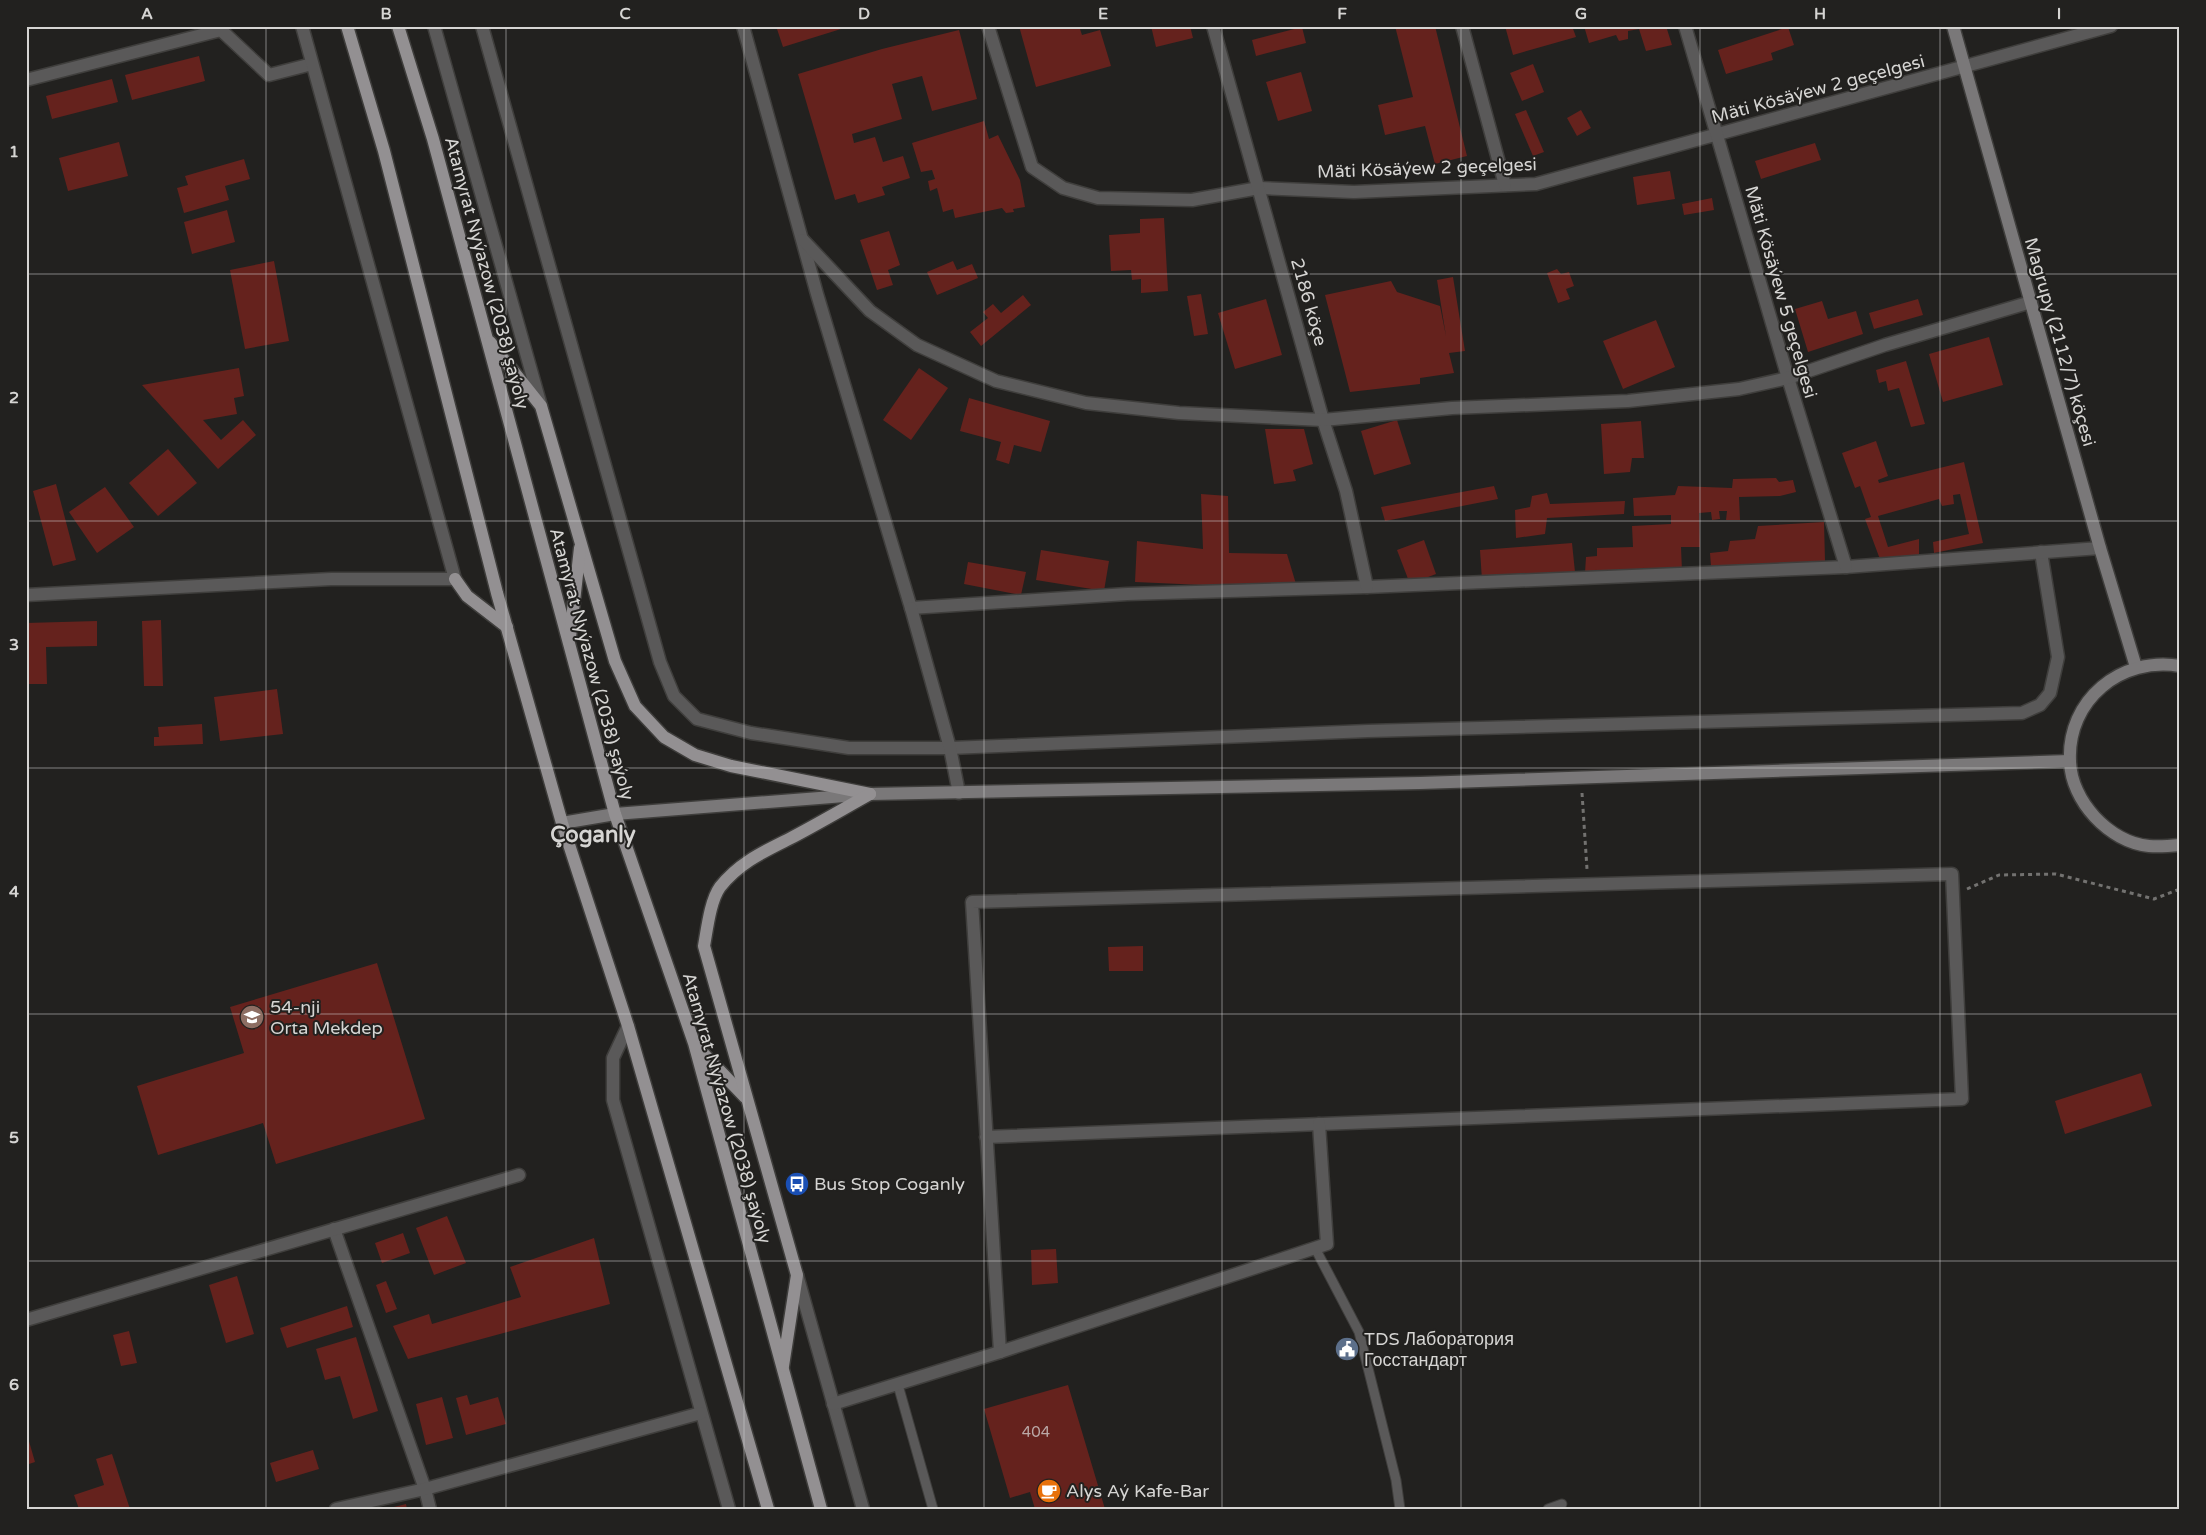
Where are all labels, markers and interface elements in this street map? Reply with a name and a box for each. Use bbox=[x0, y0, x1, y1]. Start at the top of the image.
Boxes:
text: A bbox=[141, 4, 153, 24]
text: B bbox=[380, 4, 392, 24]
text: C bbox=[619, 4, 631, 24]
text: D bbox=[858, 4, 870, 24]
text: E bbox=[1098, 4, 1108, 24]
text: F bbox=[1337, 4, 1347, 24]
text: G bbox=[1575, 4, 1587, 24]
text: H bbox=[1814, 4, 1826, 24]
text: I bbox=[2057, 4, 2061, 24]
street label: Mäti Kösäýew 2 geçelgesi bbox=[1709, 50, 1927, 128]
street label: Atamyrat Nyýazow (2038) şaýoly bbox=[440, 134, 534, 412]
text: 1 bbox=[9, 142, 19, 162]
street label: Mäti Kösäýew 2 geçelgesi bbox=[1317, 153, 1537, 183]
street label: Mäti Kösäýew 5 geçelgesi bbox=[1740, 183, 1822, 401]
street label: Magrupy (2112/7) köçesi bbox=[2020, 235, 2100, 449]
street label: 2186 köçe bbox=[1286, 256, 1332, 348]
text: 2 bbox=[9, 388, 19, 408]
street label: Atamyrat Nyýazow (2038) şaýoly bbox=[545, 525, 639, 803]
text: 3 bbox=[9, 635, 19, 655]
district label: Çoganly bbox=[550, 822, 636, 848]
text: 4 bbox=[9, 882, 19, 902]
street label: Atamyrat Nyýazow (2038) şaýoly bbox=[678, 970, 776, 1246]
place label: 54-nji Orta Mekdep bbox=[270, 996, 383, 1039]
school or university icon: 54-nji Orta Mekdep bbox=[239, 1004, 265, 1030]
text: 5 bbox=[9, 1128, 19, 1148]
bus stop icon: Bus Stop Coganly bbox=[784, 1171, 810, 1197]
place label: Bus Stop Coganly bbox=[814, 1173, 965, 1195]
place label: TDS Лаборатория Госстандарт bbox=[1364, 1328, 1514, 1371]
public building icon: TDS Лаборатория Госстандарт bbox=[1334, 1336, 1360, 1362]
text: 6 bbox=[9, 1375, 19, 1395]
house number: 404 bbox=[1022, 1423, 1050, 1441]
cafe icon: Alys Aý Kafe-Bar bbox=[1036, 1478, 1062, 1504]
place label: Alys Aý Kafe-Bar bbox=[1066, 1480, 1209, 1502]

